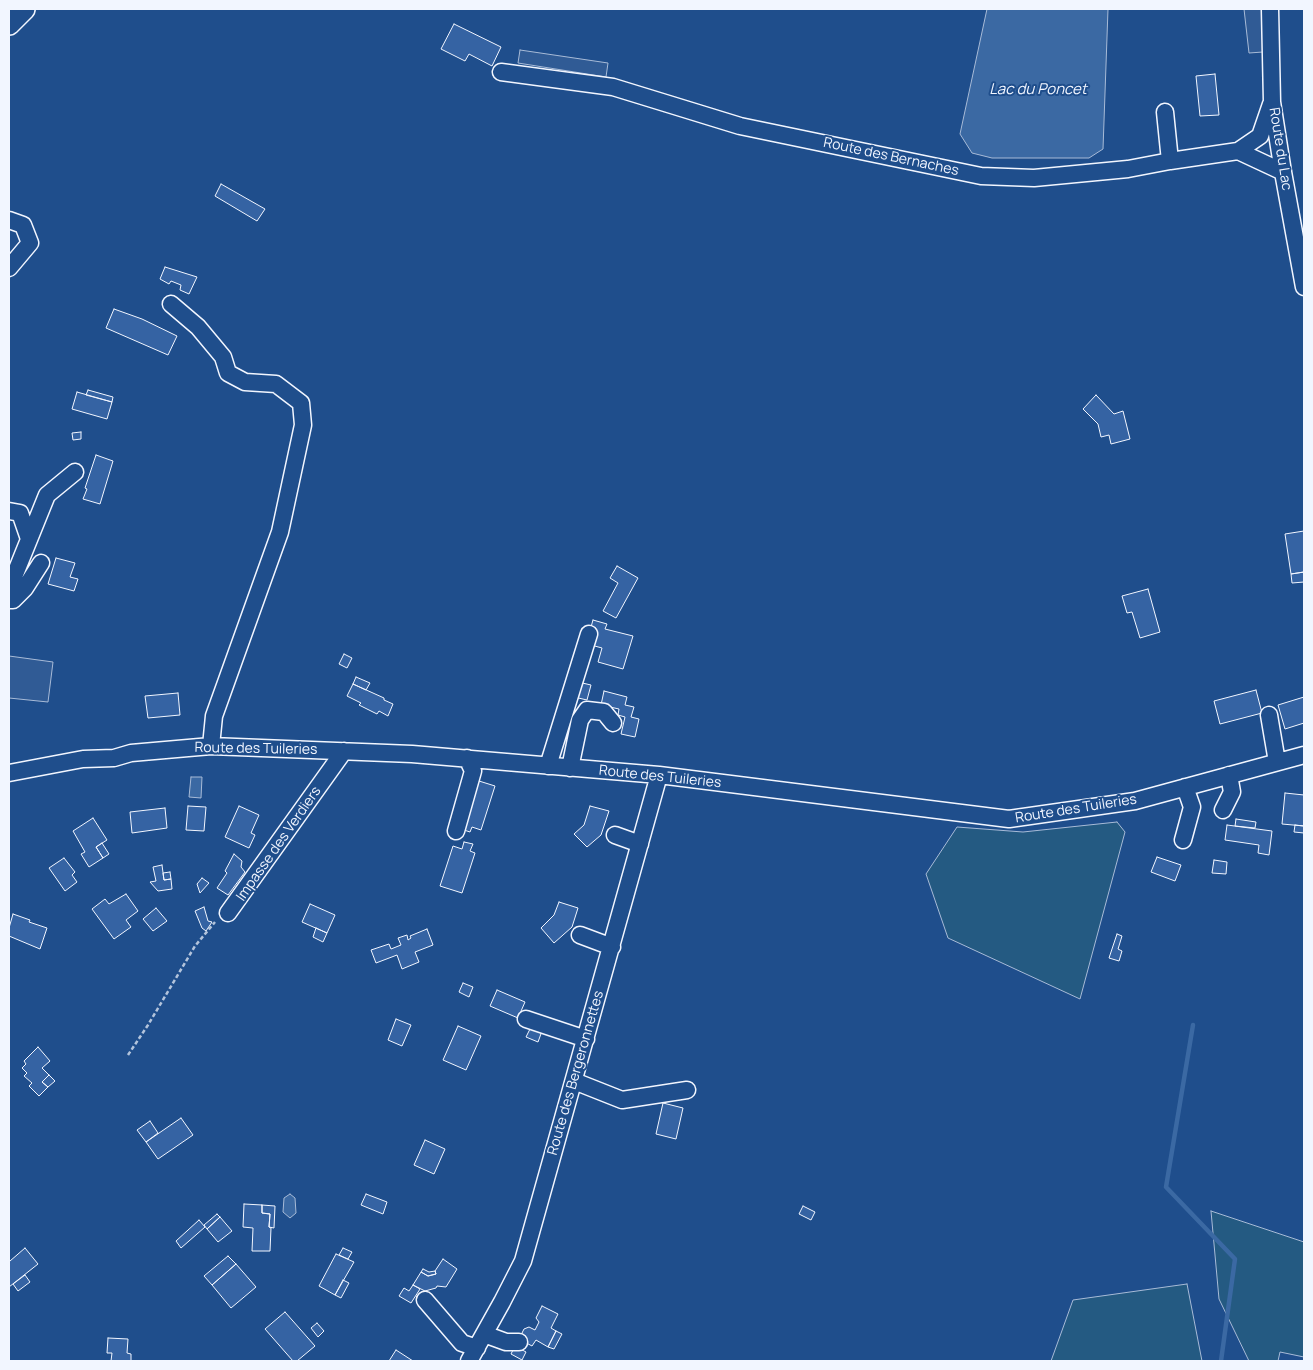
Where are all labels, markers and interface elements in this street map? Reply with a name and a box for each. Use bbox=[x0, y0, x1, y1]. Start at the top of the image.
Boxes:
water label: Lac du Poncet bbox=[989, 81, 1087, 99]
street label: Route du Lac bbox=[1265, 106, 1295, 192]
street label: Route des Bernaches bbox=[822, 134, 960, 180]
street label: Route des Tuileries bbox=[194, 740, 318, 758]
street label: Route des Tuileries bbox=[598, 762, 722, 792]
street label: Impasse des Verdiers bbox=[233, 783, 325, 905]
street label: Route des Tuileries bbox=[1014, 791, 1138, 827]
street label: Route des Bergeronnettes bbox=[544, 989, 608, 1157]

